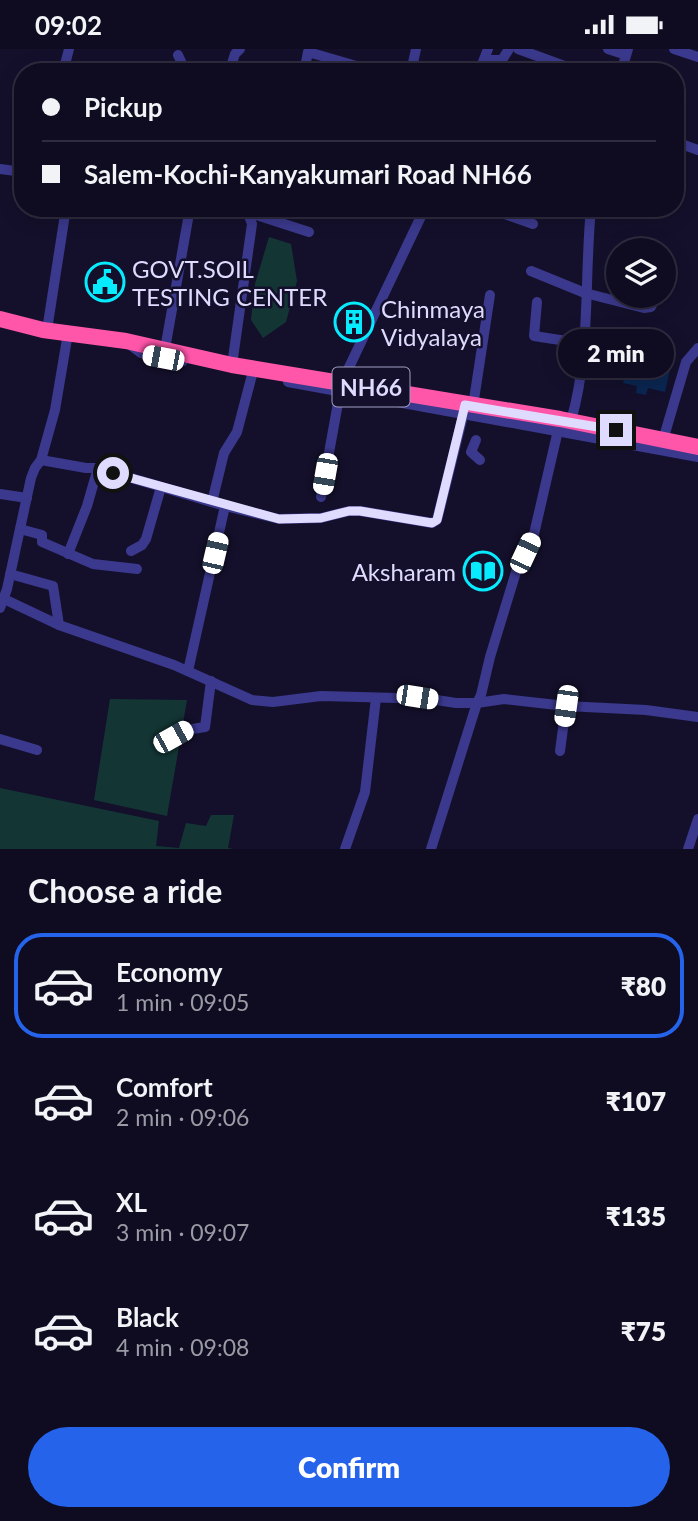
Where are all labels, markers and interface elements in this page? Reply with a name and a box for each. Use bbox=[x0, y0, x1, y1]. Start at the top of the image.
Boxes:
text: 09:02 bbox=[35, 9, 102, 41]
text: Pickup bbox=[84, 91, 163, 123]
text: Salem-Kochi-Kanyakumari Road NH66 bbox=[84, 158, 532, 190]
map controls bbox=[606, 238, 676, 308]
button: layers bbox=[606, 238, 676, 308]
place label: GOVT.SOIL TESTING CENTER bbox=[132, 254, 327, 311]
public building icon: GOVT.SOIL TESTING CENTER bbox=[84, 261, 126, 303]
place label: Chinmaya Vidyalaya bbox=[381, 294, 485, 351]
building icon: Chinmaya Vidyalaya bbox=[333, 301, 375, 343]
callout: 2 min bbox=[558, 329, 674, 377]
text: 2 min bbox=[587, 339, 645, 367]
car bbox=[141, 344, 186, 372]
road number: NH66 bbox=[332, 367, 410, 407]
route end bbox=[600, 414, 632, 446]
car bbox=[312, 451, 339, 497]
route start bbox=[97, 457, 129, 489]
car bbox=[201, 530, 230, 576]
car bbox=[507, 530, 544, 576]
library icon: Aksharam bbox=[462, 550, 504, 592]
place label: Aksharam bbox=[352, 557, 456, 586]
car bbox=[395, 683, 440, 711]
car bbox=[553, 684, 580, 728]
car bbox=[150, 718, 197, 756]
text: Choose a ride bbox=[28, 871, 222, 910]
icon: car bbox=[32, 954, 95, 1017]
text: Economy bbox=[116, 956, 222, 988]
text: ₹80 bbox=[621, 970, 666, 1002]
text: 1 min · 09:05 bbox=[116, 988, 249, 1016]
icon: car bbox=[32, 1069, 95, 1132]
text: Comfort bbox=[116, 1071, 213, 1103]
text: ₹107 bbox=[606, 1085, 666, 1117]
text: 2 min · 09:06 bbox=[116, 1103, 249, 1131]
icon: car bbox=[32, 1184, 95, 1247]
text: XL bbox=[116, 1186, 147, 1218]
text: ₹135 bbox=[606, 1200, 666, 1232]
text: 3 min · 09:07 bbox=[116, 1218, 249, 1246]
icon: car bbox=[32, 1299, 95, 1362]
text: Black bbox=[116, 1301, 179, 1333]
text: ₹75 bbox=[621, 1315, 666, 1347]
text: 4 min · 09:08 bbox=[116, 1333, 249, 1361]
button: Confirm bbox=[28, 1427, 670, 1507]

